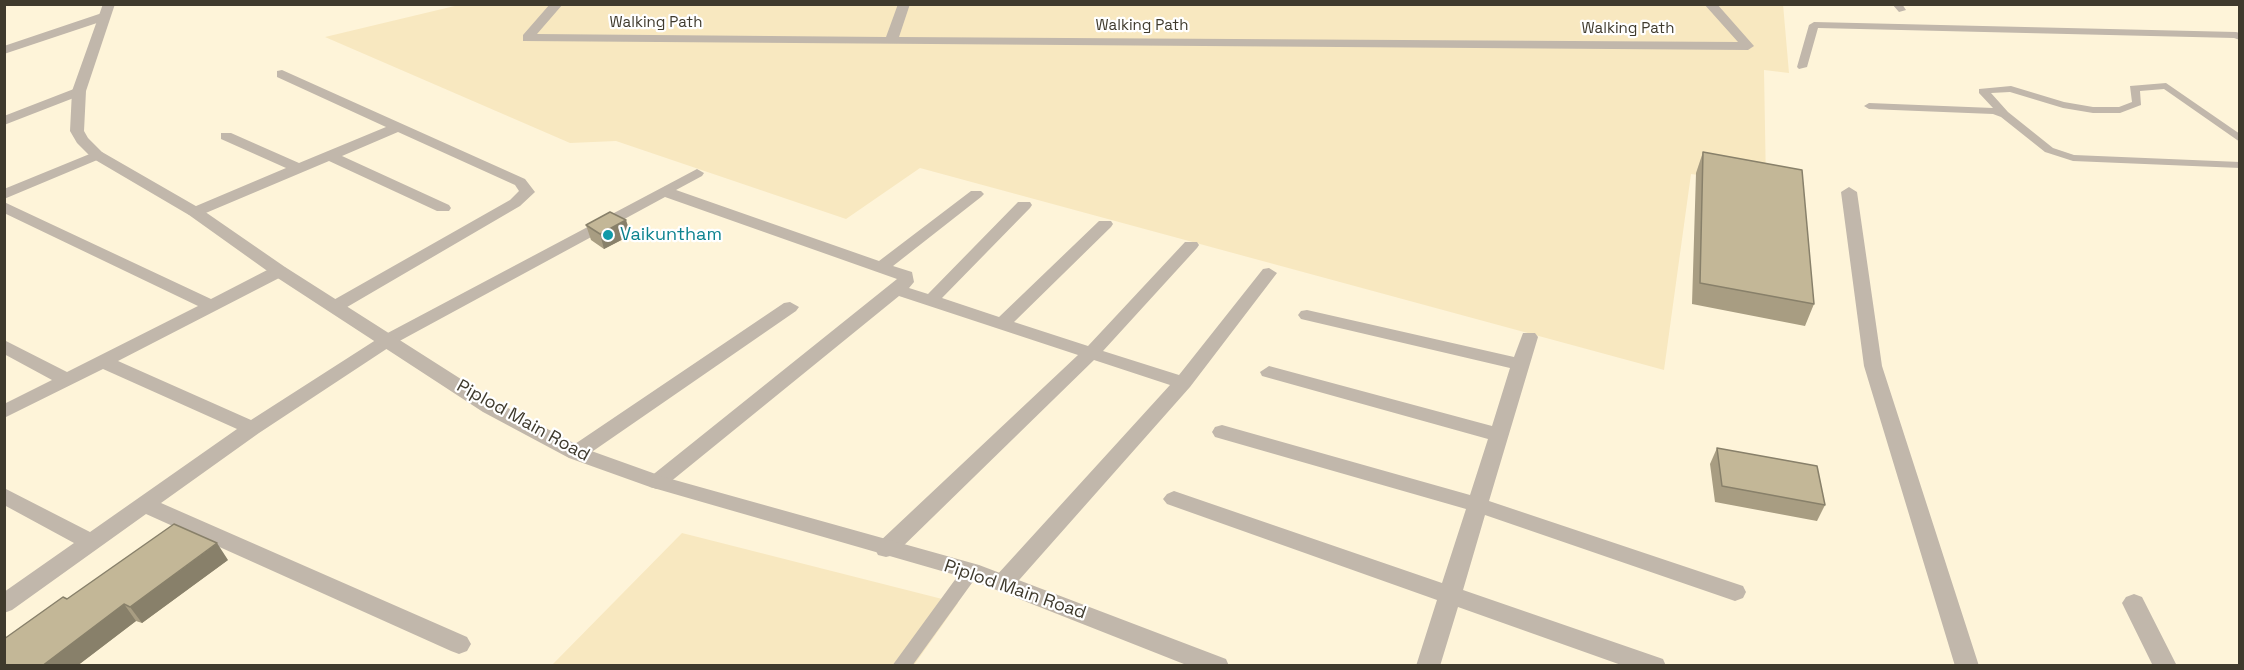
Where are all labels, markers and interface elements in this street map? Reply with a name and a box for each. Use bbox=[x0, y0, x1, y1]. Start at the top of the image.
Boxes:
street label: Walking Path bbox=[610, 14, 702, 32]
street label: Walking Path bbox=[1096, 17, 1188, 35]
street label: Walking Path bbox=[1582, 20, 1674, 38]
place label: Vaikuntham bbox=[620, 224, 722, 246]
marker: Vaikuntham bbox=[601, 228, 615, 242]
street label: Piplod Main Road bbox=[453, 375, 593, 467]
street label: Piplod Main Road bbox=[941, 556, 1089, 624]

